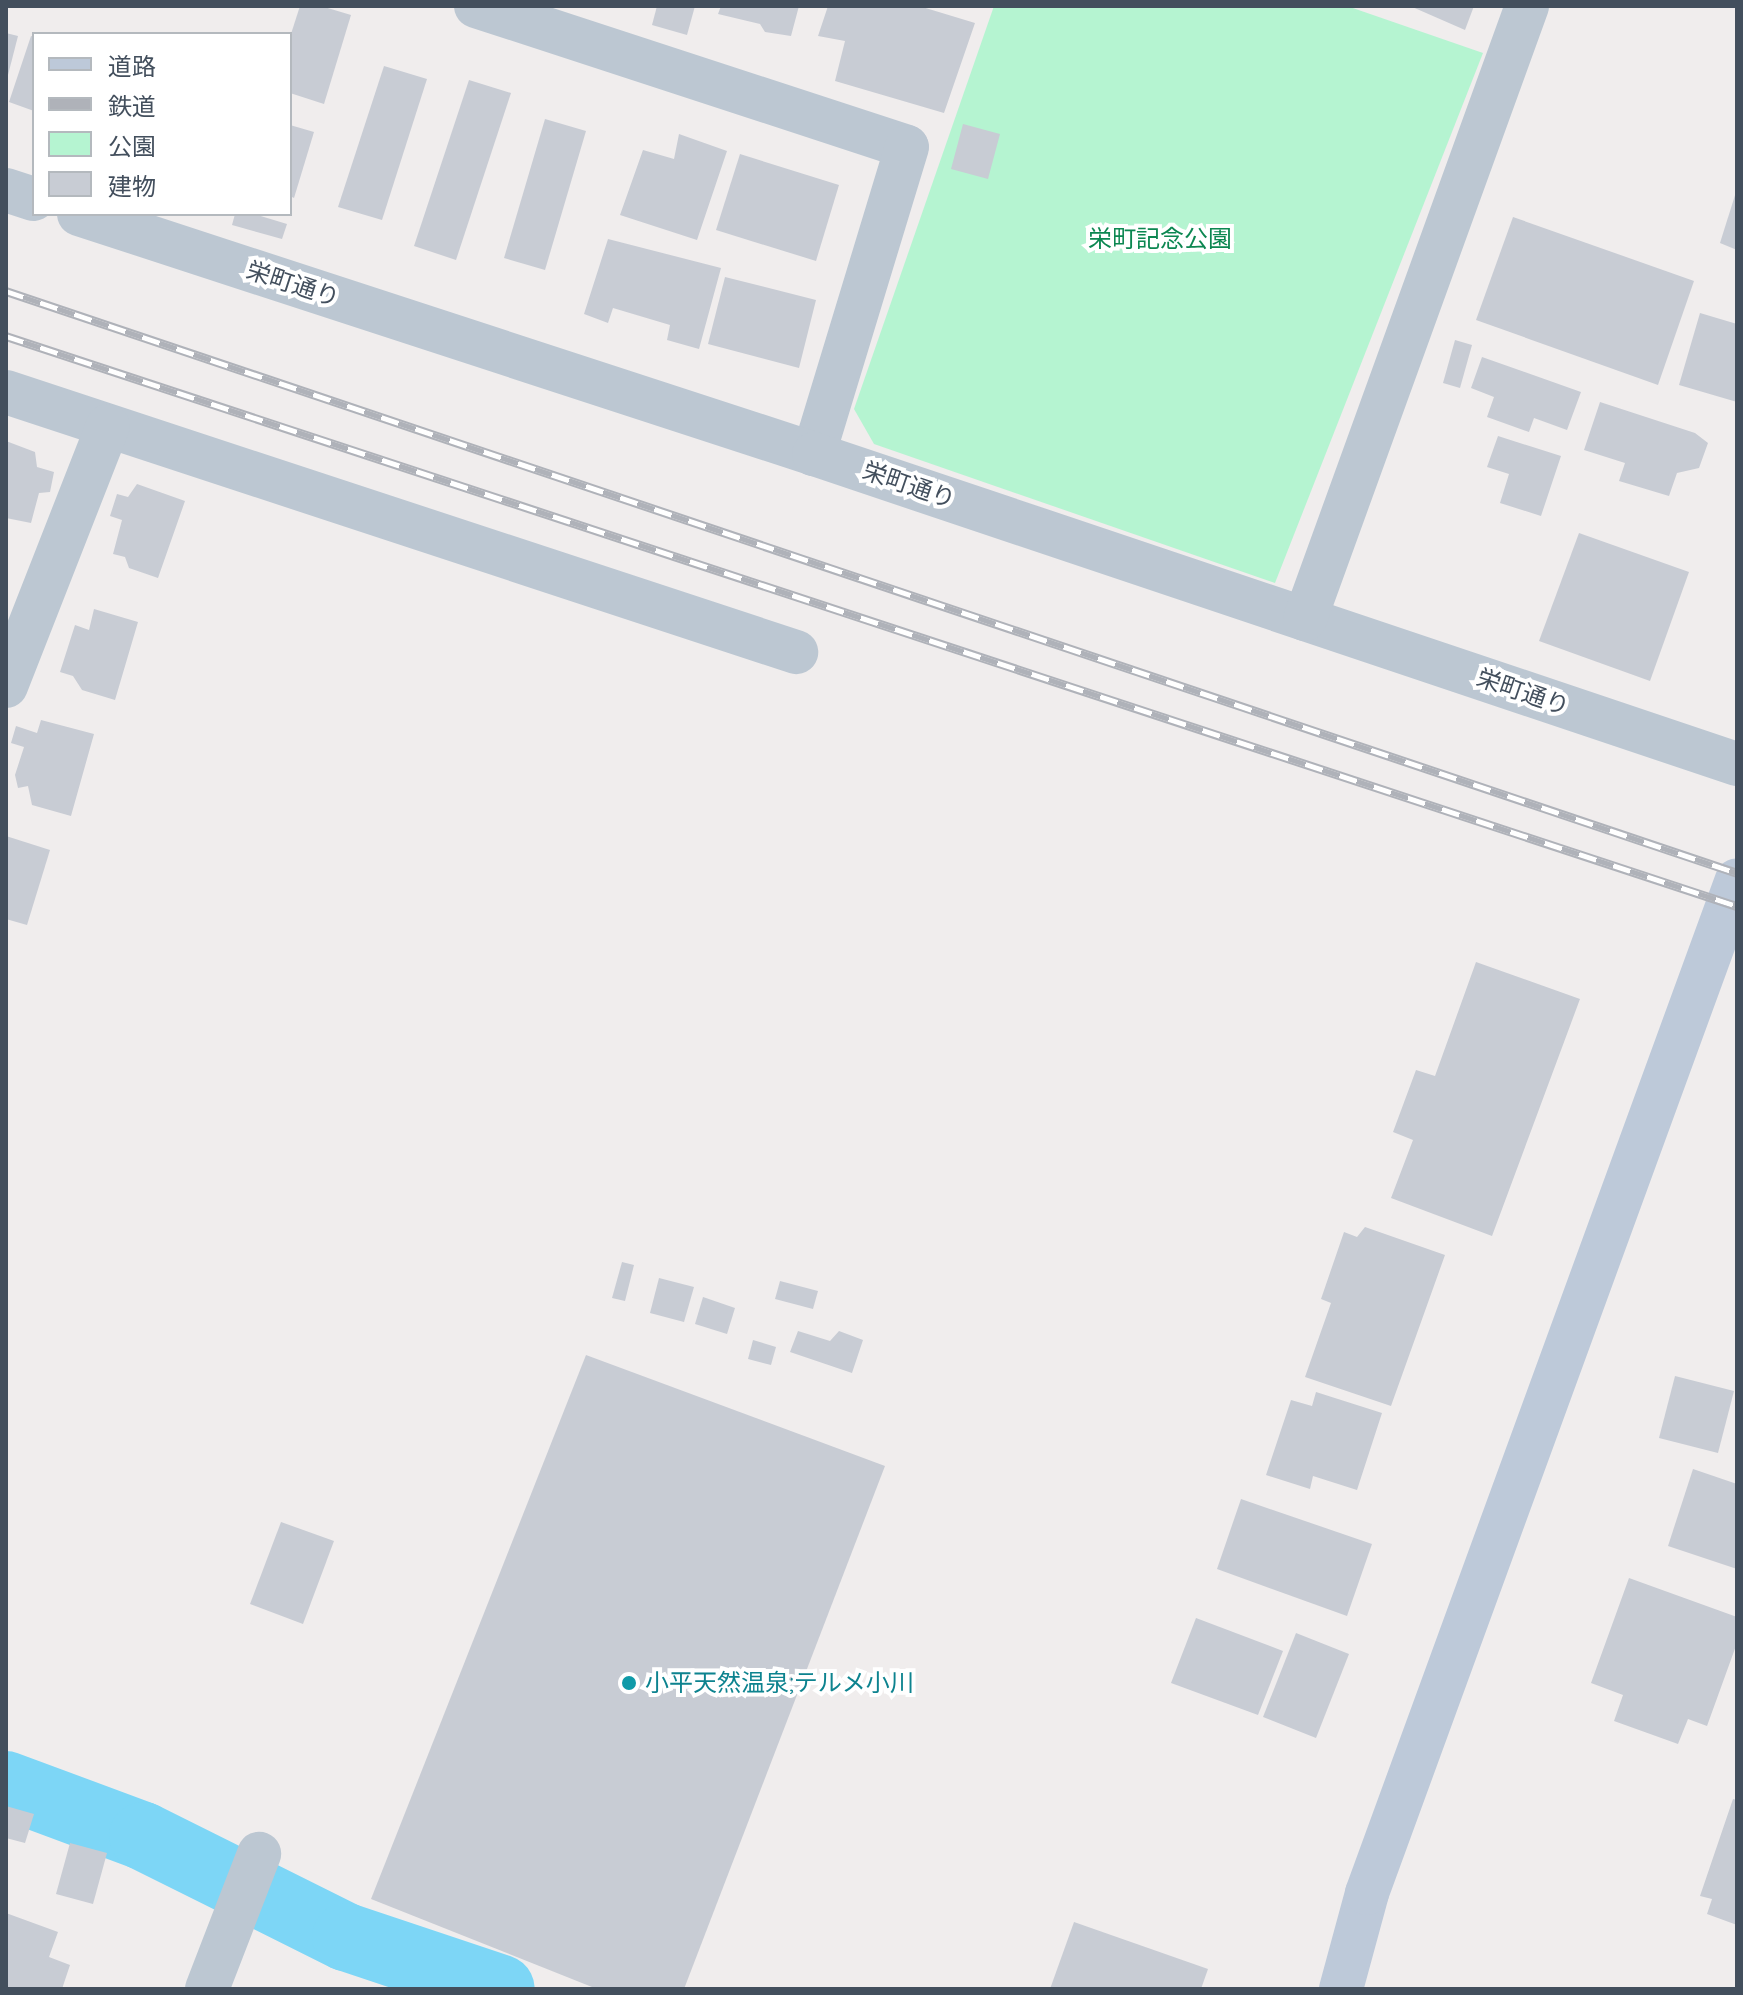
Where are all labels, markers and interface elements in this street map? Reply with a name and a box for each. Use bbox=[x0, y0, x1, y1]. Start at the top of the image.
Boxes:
legend bbox=[32, 32, 292, 216]
text: 道路 bbox=[108, 51, 156, 81]
text: 鉄道 bbox=[108, 91, 156, 121]
text: 公園 bbox=[108, 131, 156, 161]
text: 建物 bbox=[108, 171, 156, 201]
park label: 栄町記念公園 bbox=[1088, 225, 1232, 253]
street label: 栄町通り bbox=[243, 255, 343, 313]
street label: 栄町通り bbox=[859, 456, 959, 514]
street label: 栄町通り bbox=[1473, 663, 1573, 721]
place label: 小平天然温泉;テルメ小川 bbox=[645, 1669, 914, 1697]
marker: 小平天然温泉;テルメ小川 bbox=[620, 1674, 638, 1692]

